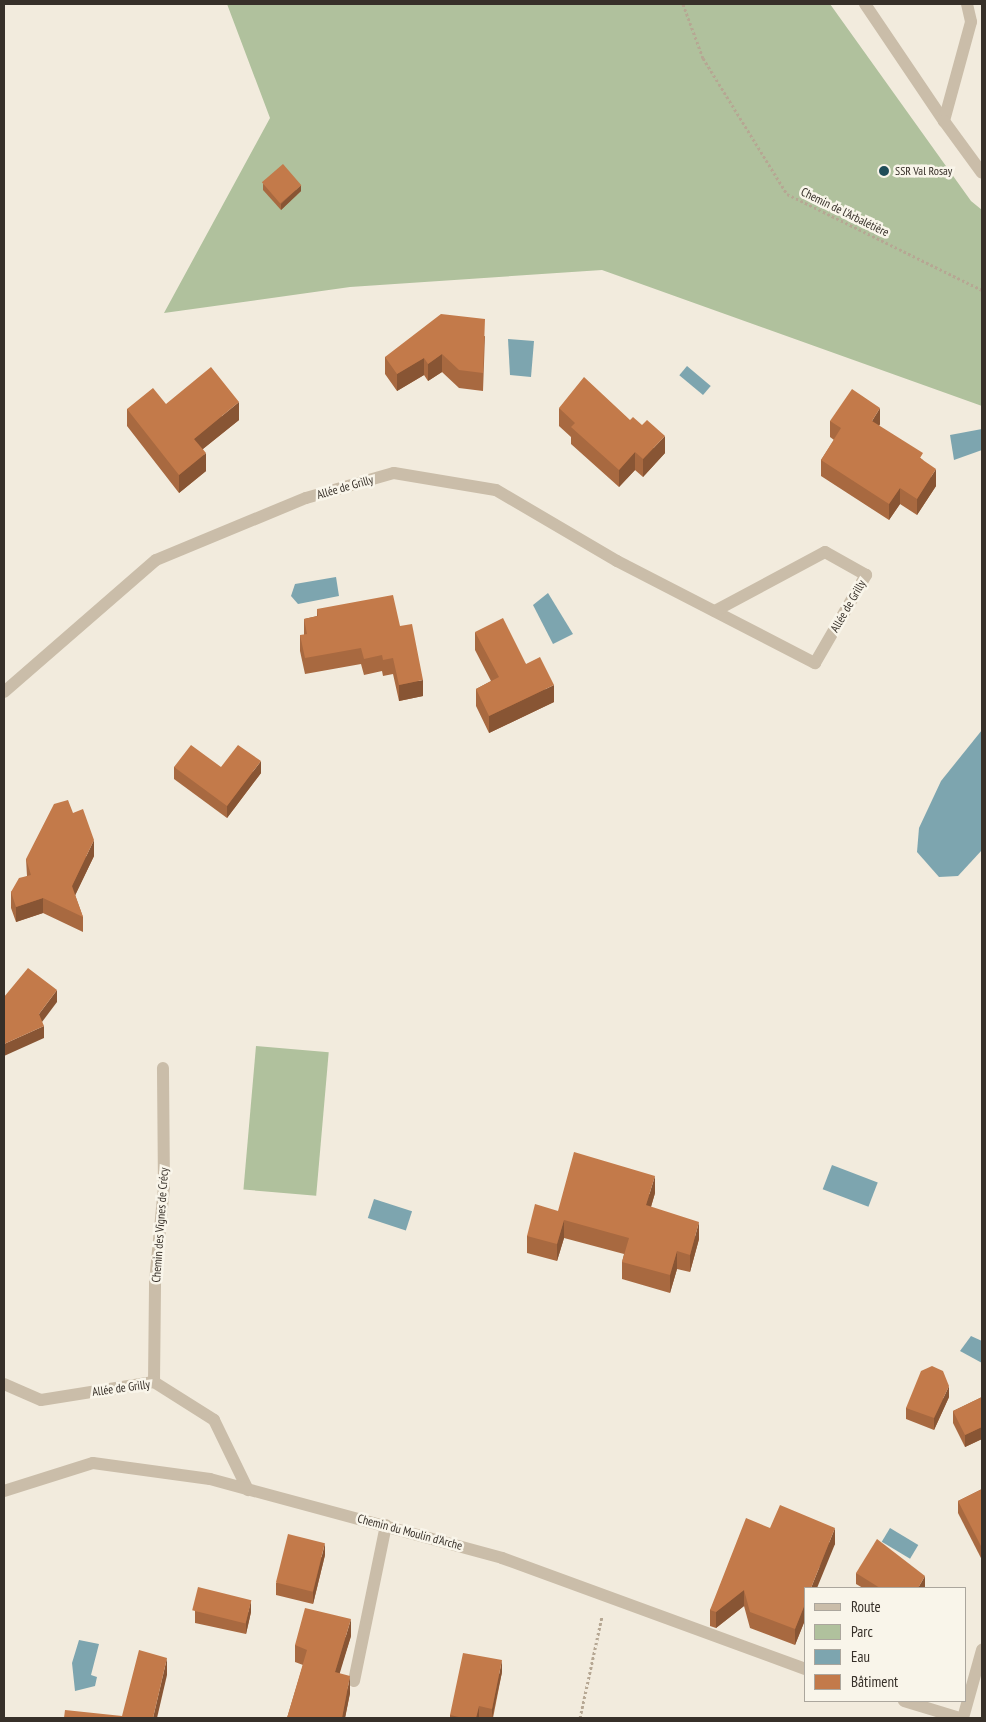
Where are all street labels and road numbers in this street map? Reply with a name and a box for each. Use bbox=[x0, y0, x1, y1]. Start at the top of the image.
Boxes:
street label: Chemin de l'Arbalétière bbox=[799, 184, 891, 240]
street label: Allée de Grilly bbox=[315, 472, 375, 502]
street label: Allée de Grilly bbox=[827, 577, 869, 635]
street label: Chemin des Vignes de Crécy bbox=[149, 1167, 171, 1283]
street label: Allée de Grilly bbox=[91, 1377, 151, 1399]
street label: Chemin du Moulin d'Arche bbox=[356, 1511, 464, 1553]

